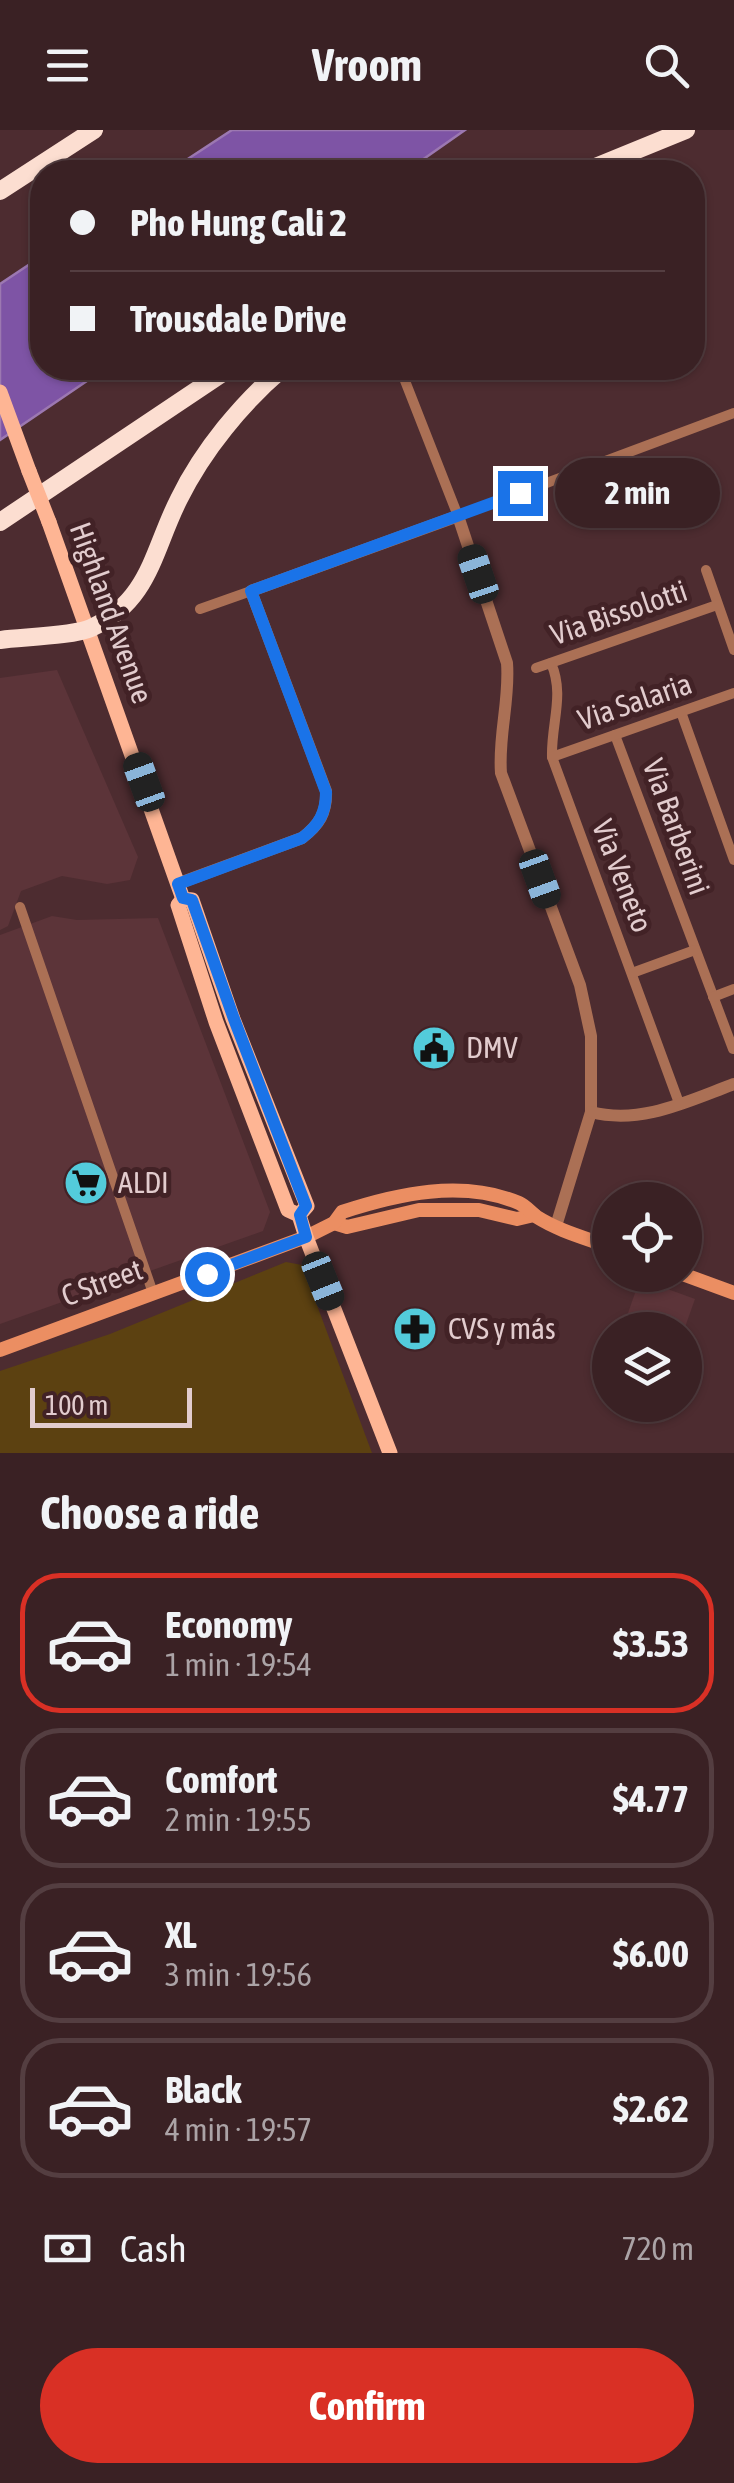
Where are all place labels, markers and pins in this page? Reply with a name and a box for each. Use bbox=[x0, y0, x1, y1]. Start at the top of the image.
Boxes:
public building icon: DMV bbox=[411, 1025, 457, 1071]
place label: DMV bbox=[466, 1030, 518, 1064]
supermarket icon: ALDI bbox=[63, 1160, 109, 1206]
place label: ALDI bbox=[118, 1165, 169, 1199]
pharmacy icon: CVS y más bbox=[392, 1306, 438, 1352]
place label: CVS y más bbox=[448, 1311, 556, 1345]

